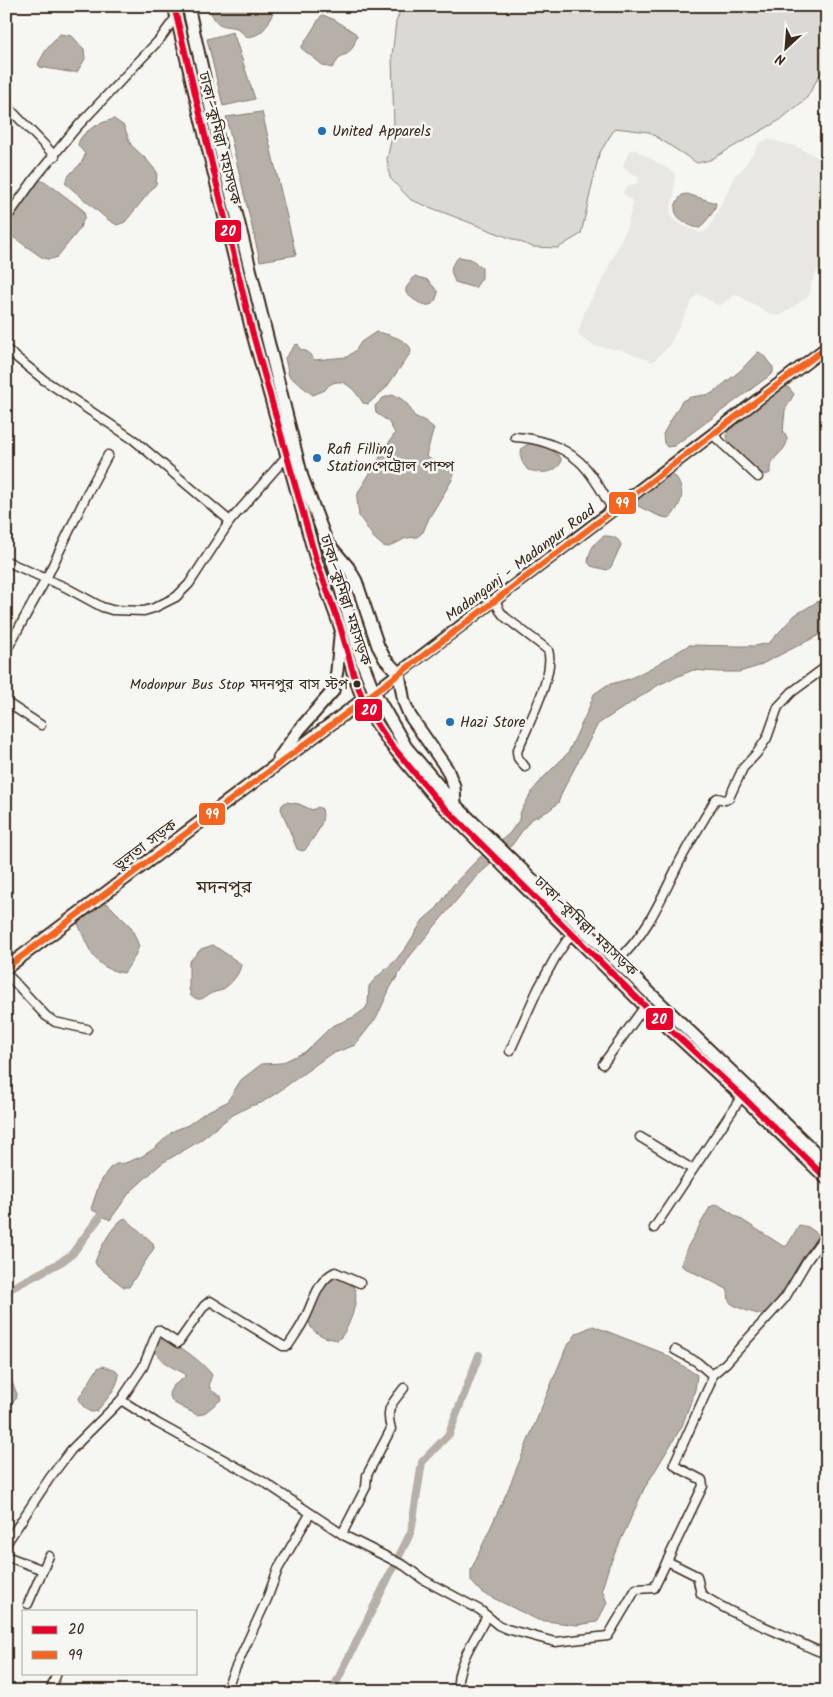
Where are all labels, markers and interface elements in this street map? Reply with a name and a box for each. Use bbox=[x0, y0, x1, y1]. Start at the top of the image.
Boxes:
north arrow bbox=[760, 22, 810, 72]
text: N bbox=[772, 47, 790, 71]
street label: ঢাকা–কুমিল্লা মহাসড়ক bbox=[191, 68, 247, 208]
place label: United Apparels bbox=[332, 120, 431, 144]
marker: United Apparels bbox=[316, 125, 328, 137]
line badge: 20 bbox=[214, 219, 242, 243]
text: 20 bbox=[220, 221, 236, 243]
place label: Rafi Filling Stationপেট্রোল পাম্প bbox=[327, 438, 454, 479]
marker: Rafi Filling Stationপেট্রোল পাম্প bbox=[311, 452, 323, 464]
line badge: 99 bbox=[608, 491, 637, 515]
text: 99 bbox=[615, 493, 629, 515]
street label: Madanganj - Madanpur Road bbox=[440, 499, 601, 628]
street label: ঢাকা–কুমিল্লা মহাসড়ক bbox=[312, 531, 378, 670]
place label: Modonpur Bus Stop মদনপুর বাস স্টপ bbox=[130, 674, 349, 696]
marker: Modonpur Bus Stop মদনপুর বাস স্টপ bbox=[352, 679, 362, 689]
line badge: 20 bbox=[354, 698, 383, 722]
text: 20 bbox=[361, 700, 377, 722]
place label: Hazi Store bbox=[460, 711, 526, 735]
marker: Hazi Store bbox=[444, 716, 456, 728]
line badge: 99 bbox=[198, 802, 226, 826]
text: 99 bbox=[205, 804, 219, 826]
street label: ভুলতা সড়ক bbox=[108, 813, 183, 878]
street label: ঢাকা–কুমিল্লা মহাসড়ক bbox=[527, 870, 643, 983]
district label: মদনপুর bbox=[195, 874, 252, 903]
line badge: 20 bbox=[645, 1007, 674, 1031]
text: 20 bbox=[651, 1009, 667, 1031]
legend bbox=[22, 1610, 198, 1674]
text: 20 bbox=[68, 1618, 85, 1642]
text: 99 bbox=[68, 1644, 83, 1668]

